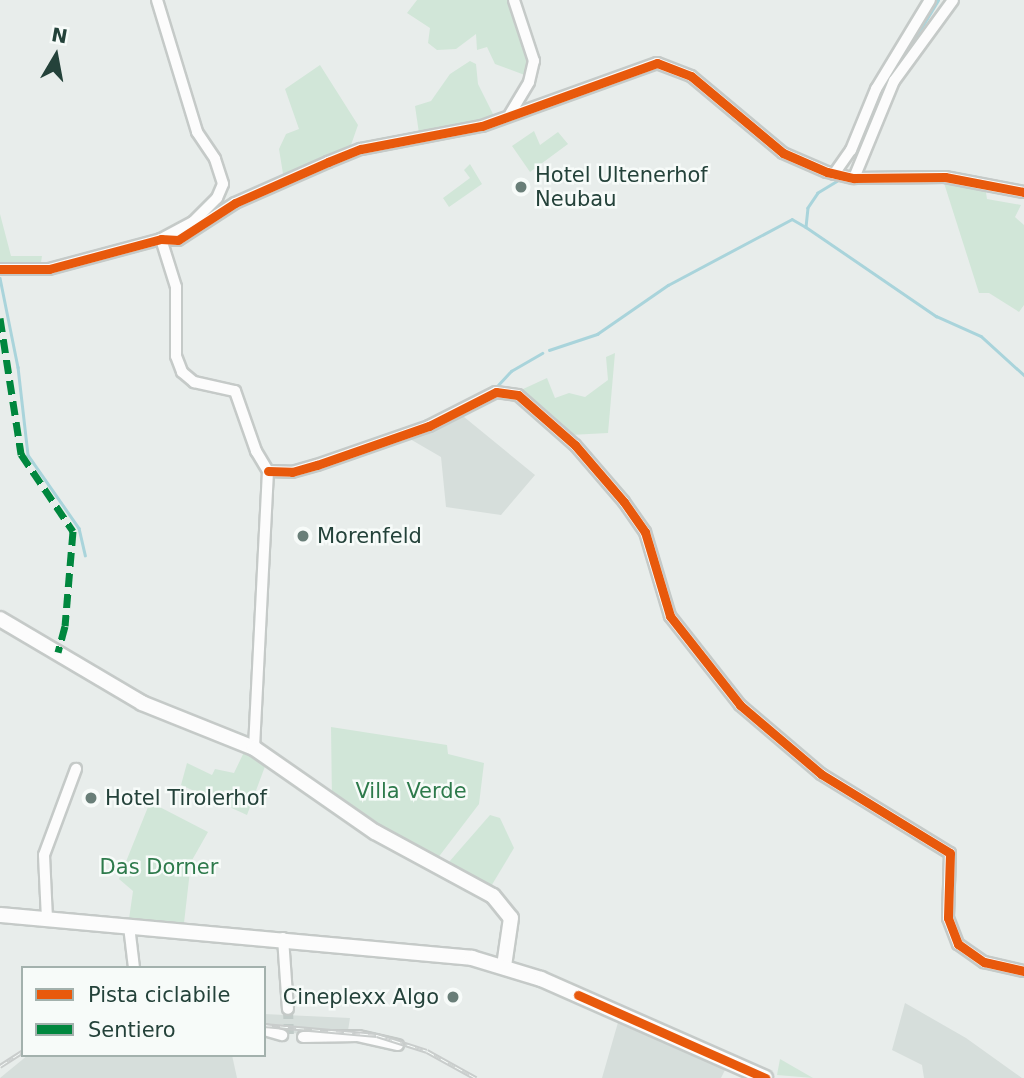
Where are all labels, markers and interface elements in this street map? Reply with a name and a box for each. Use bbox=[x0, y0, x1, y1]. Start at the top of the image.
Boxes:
north arrow bbox=[21, 21, 91, 91]
text: N bbox=[50, 23, 69, 48]
place label: Hotel Ultenerhof Neubau bbox=[535, 162, 708, 212]
marker: Hotel Ultenerhof Neubau bbox=[513, 179, 529, 195]
place label: Morenfeld bbox=[317, 523, 422, 549]
marker: Morenfeld bbox=[295, 528, 311, 544]
park label: Villa Verde bbox=[355, 778, 467, 804]
place label: Hotel Tirolerhof bbox=[105, 785, 267, 811]
marker: Hotel Tirolerhof bbox=[83, 790, 99, 806]
park label: Das Dorner bbox=[100, 854, 218, 880]
legend bbox=[21, 966, 266, 1057]
text: Pista ciclabile bbox=[88, 983, 230, 1007]
place label: Cineplexx Algo bbox=[283, 984, 439, 1010]
marker: Cineplexx Algo bbox=[445, 989, 461, 1005]
text: Sentiero bbox=[88, 1018, 176, 1042]

